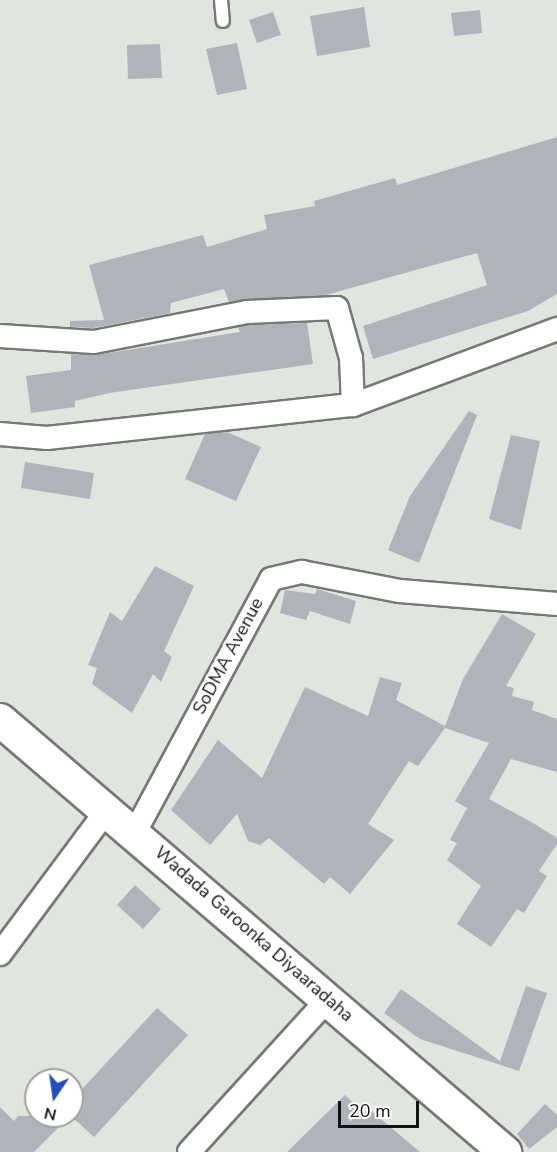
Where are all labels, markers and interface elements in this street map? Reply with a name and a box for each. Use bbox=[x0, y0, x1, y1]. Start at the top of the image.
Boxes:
street label: SoDMA Avenue bbox=[188, 594, 268, 718]
street label: Wadada Garoonka Diyaaradaha bbox=[150, 842, 358, 1026]
north arrow bbox=[24, 1068, 84, 1128]
scale bar bbox=[341, 1089, 422, 1127]
text: 20 m bbox=[349, 1099, 391, 1123]
text: N bbox=[42, 1102, 59, 1126]

